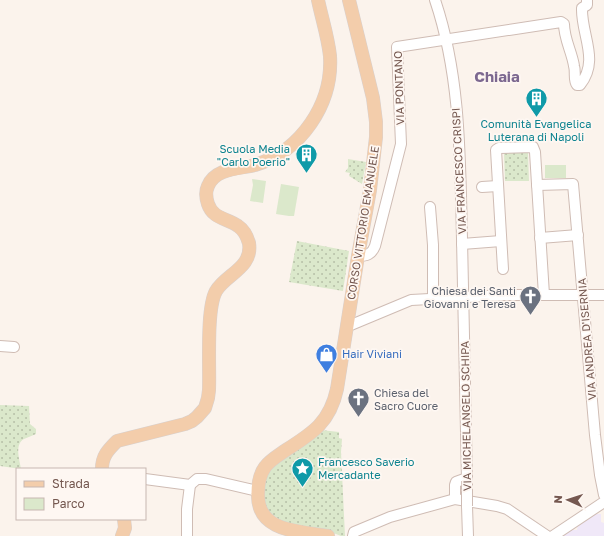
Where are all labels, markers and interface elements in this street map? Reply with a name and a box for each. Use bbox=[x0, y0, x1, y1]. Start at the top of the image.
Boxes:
street label: VIA PONTANO bbox=[391, 51, 406, 125]
district label: Chiaia bbox=[474, 67, 520, 85]
building icon: Comunità Evangelica Luterana di Napoli bbox=[523, 85, 549, 118]
street label: VIA FRANCESCO CRISPI bbox=[449, 108, 468, 234]
place label: Comunità Evangelica Luterana di Napoli bbox=[481, 117, 591, 143]
place label: Scuola Media "Carlo Poerio" bbox=[217, 142, 290, 168]
building icon: Scuola Media "Carlo Poerio" bbox=[293, 142, 319, 175]
street label: CORSO VITTORIO EMANUELE bbox=[344, 145, 381, 301]
street label: VIA ANDREA D'ISERNIA bbox=[575, 277, 598, 401]
place label: Chiesa dei Santi Giovanni e Teresa bbox=[424, 284, 516, 310]
church icon: Chiesa dei Santi Giovanni e Teresa bbox=[518, 284, 544, 317]
street label: VIA MICHELANGELO SCHIPA bbox=[458, 340, 473, 491]
shop icon: Hair Viviani bbox=[314, 341, 340, 374]
place label: Hair Viviani bbox=[342, 347, 402, 360]
church icon: Chiesa del Sacro Cuore bbox=[346, 386, 372, 419]
place label: Chiesa del Sacro Cuore bbox=[374, 386, 438, 412]
place icon: Francesco Saverio Mercadante bbox=[290, 455, 316, 488]
place label: Francesco Saverio Mercadante bbox=[318, 455, 415, 481]
legend bbox=[16, 468, 146, 520]
text: Strada bbox=[52, 476, 90, 491]
north arrow bbox=[548, 480, 588, 520]
text: N bbox=[551, 495, 564, 504]
text: Parco bbox=[52, 496, 85, 511]

